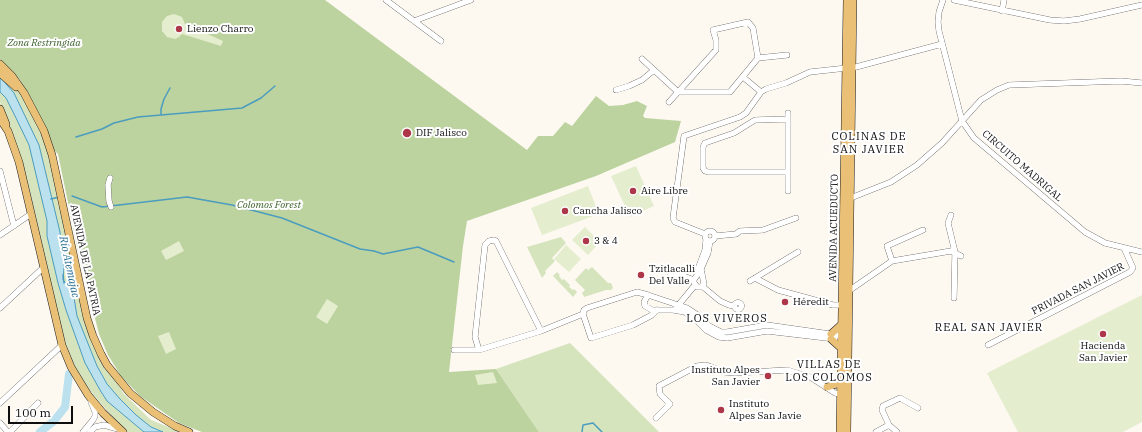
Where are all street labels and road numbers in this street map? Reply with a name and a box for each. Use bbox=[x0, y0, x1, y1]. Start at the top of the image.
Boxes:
street label: CIRCUITO MADRIGAL bbox=[979, 128, 1065, 204]
street label: AVENIDA ACUEDUCTO bbox=[827, 174, 841, 282]
street label: AVENIDA DE LA PATRIA bbox=[67, 203, 103, 317]
street label: PRIVADA SAN JAVIER bbox=[1030, 260, 1126, 318]

